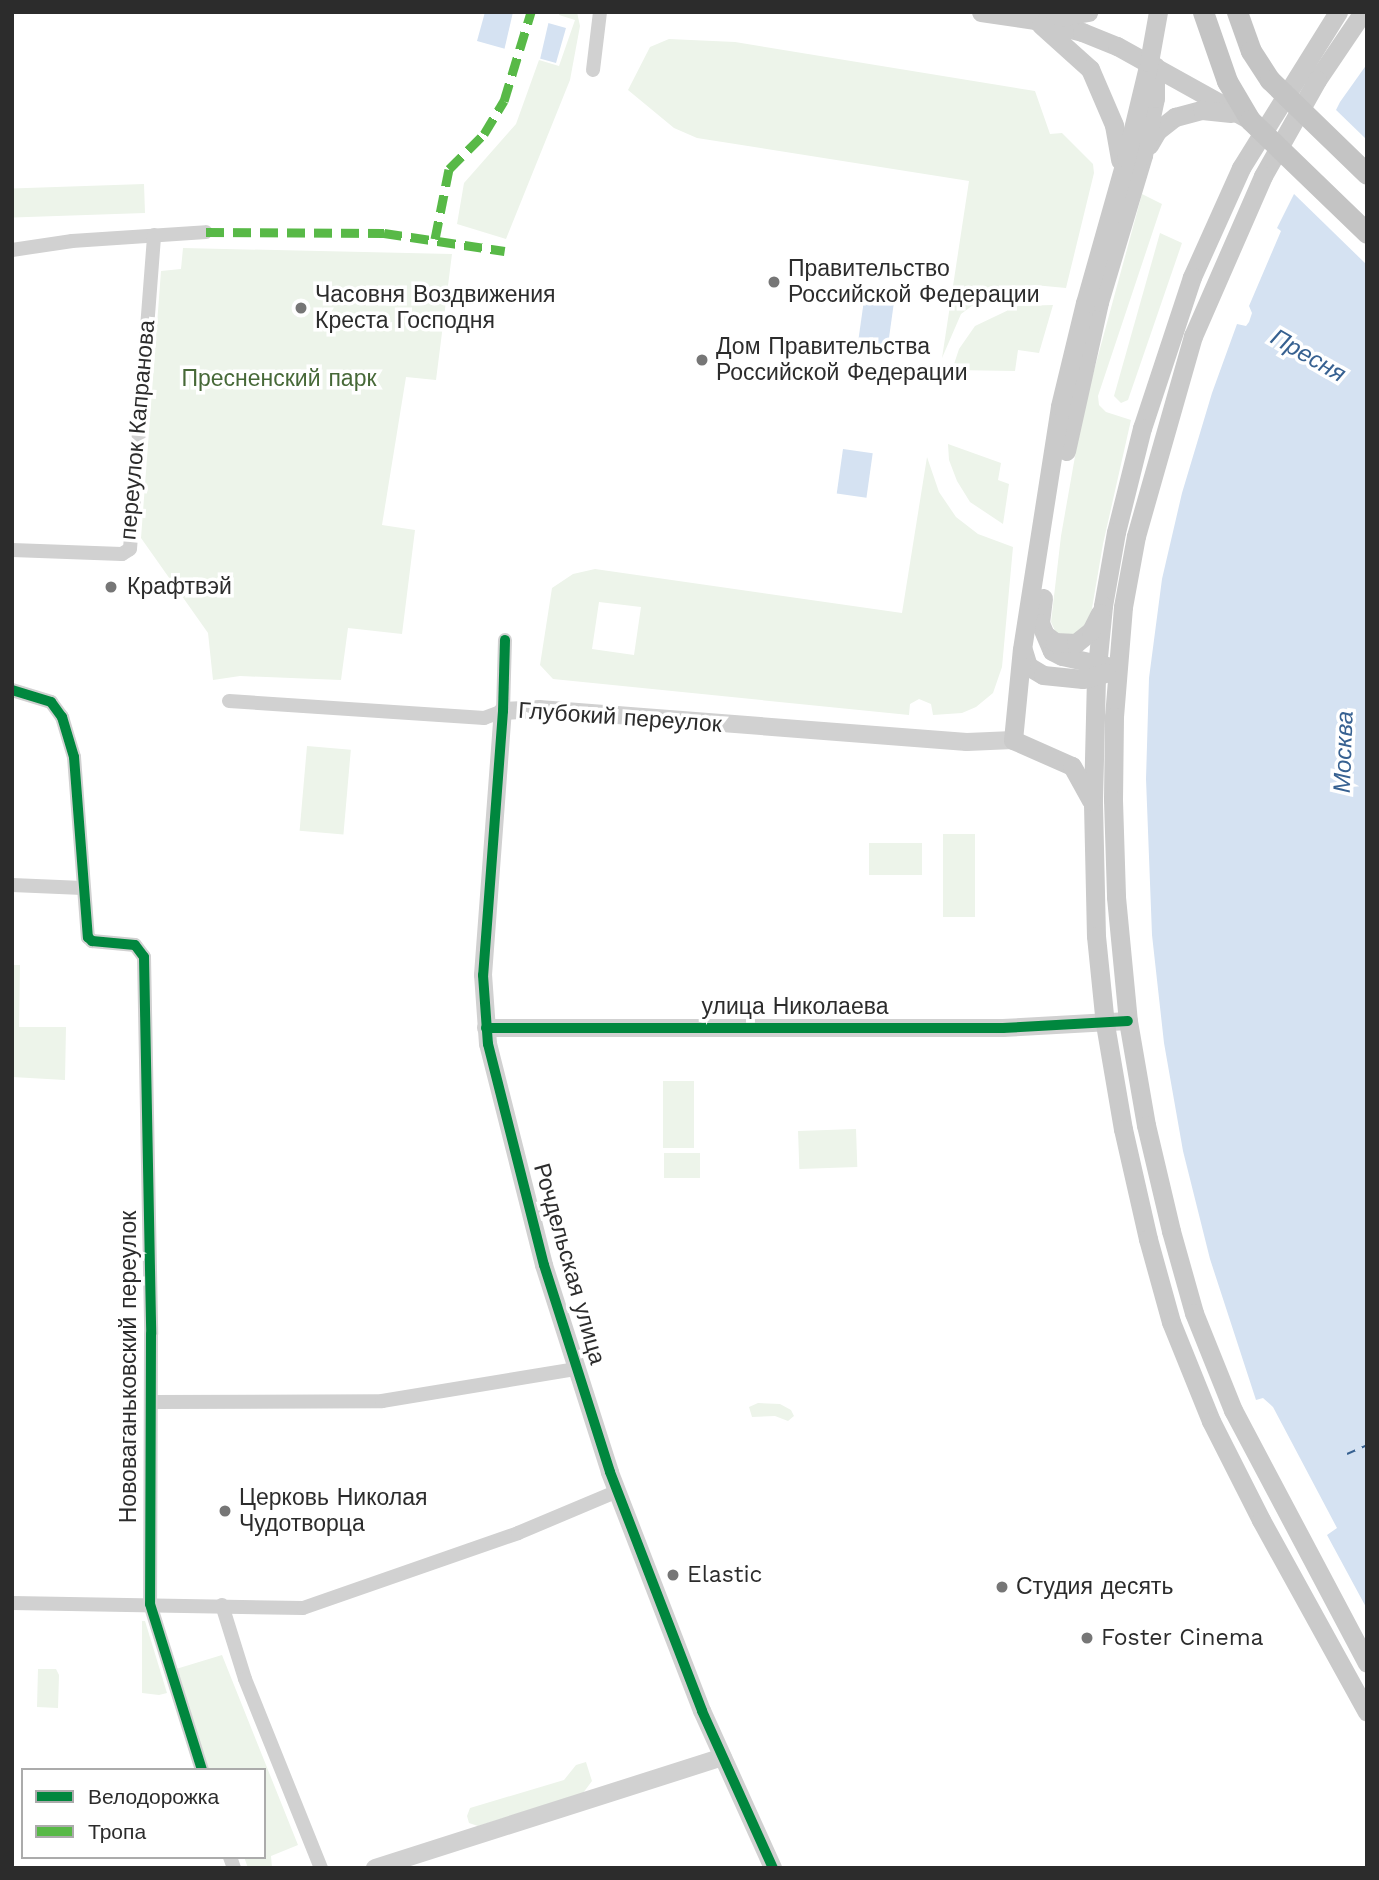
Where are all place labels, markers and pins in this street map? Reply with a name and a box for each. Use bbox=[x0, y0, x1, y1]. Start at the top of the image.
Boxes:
place label: Правительство Российской Федерации bbox=[788, 255, 1040, 309]
marker: Правительство Российской Федерации bbox=[766, 274, 782, 290]
place label: Часовня Воздвижения Креста Господня bbox=[315, 281, 555, 335]
marker: Часовня Воздвижения Креста Господня bbox=[293, 300, 309, 316]
place label: Дом Правительства Российской Федерации bbox=[716, 333, 968, 387]
marker: Дом Правительства Российской Федерации bbox=[694, 352, 710, 368]
place label: Крафтвэй bbox=[127, 573, 232, 601]
marker: Крафтвэй bbox=[101, 577, 121, 597]
place label: Церковь Николая Чудотворца bbox=[239, 1484, 427, 1538]
marker: Церковь Николая Чудотворца bbox=[217, 1503, 233, 1519]
place label: Elastic bbox=[687, 1561, 762, 1589]
marker: Elastic bbox=[665, 1567, 681, 1583]
place label: Студия десять bbox=[1016, 1573, 1173, 1601]
marker: Студия десять bbox=[994, 1579, 1010, 1595]
place label: Foster Cinema bbox=[1101, 1624, 1264, 1652]
marker: Foster Cinema bbox=[1079, 1630, 1095, 1646]

